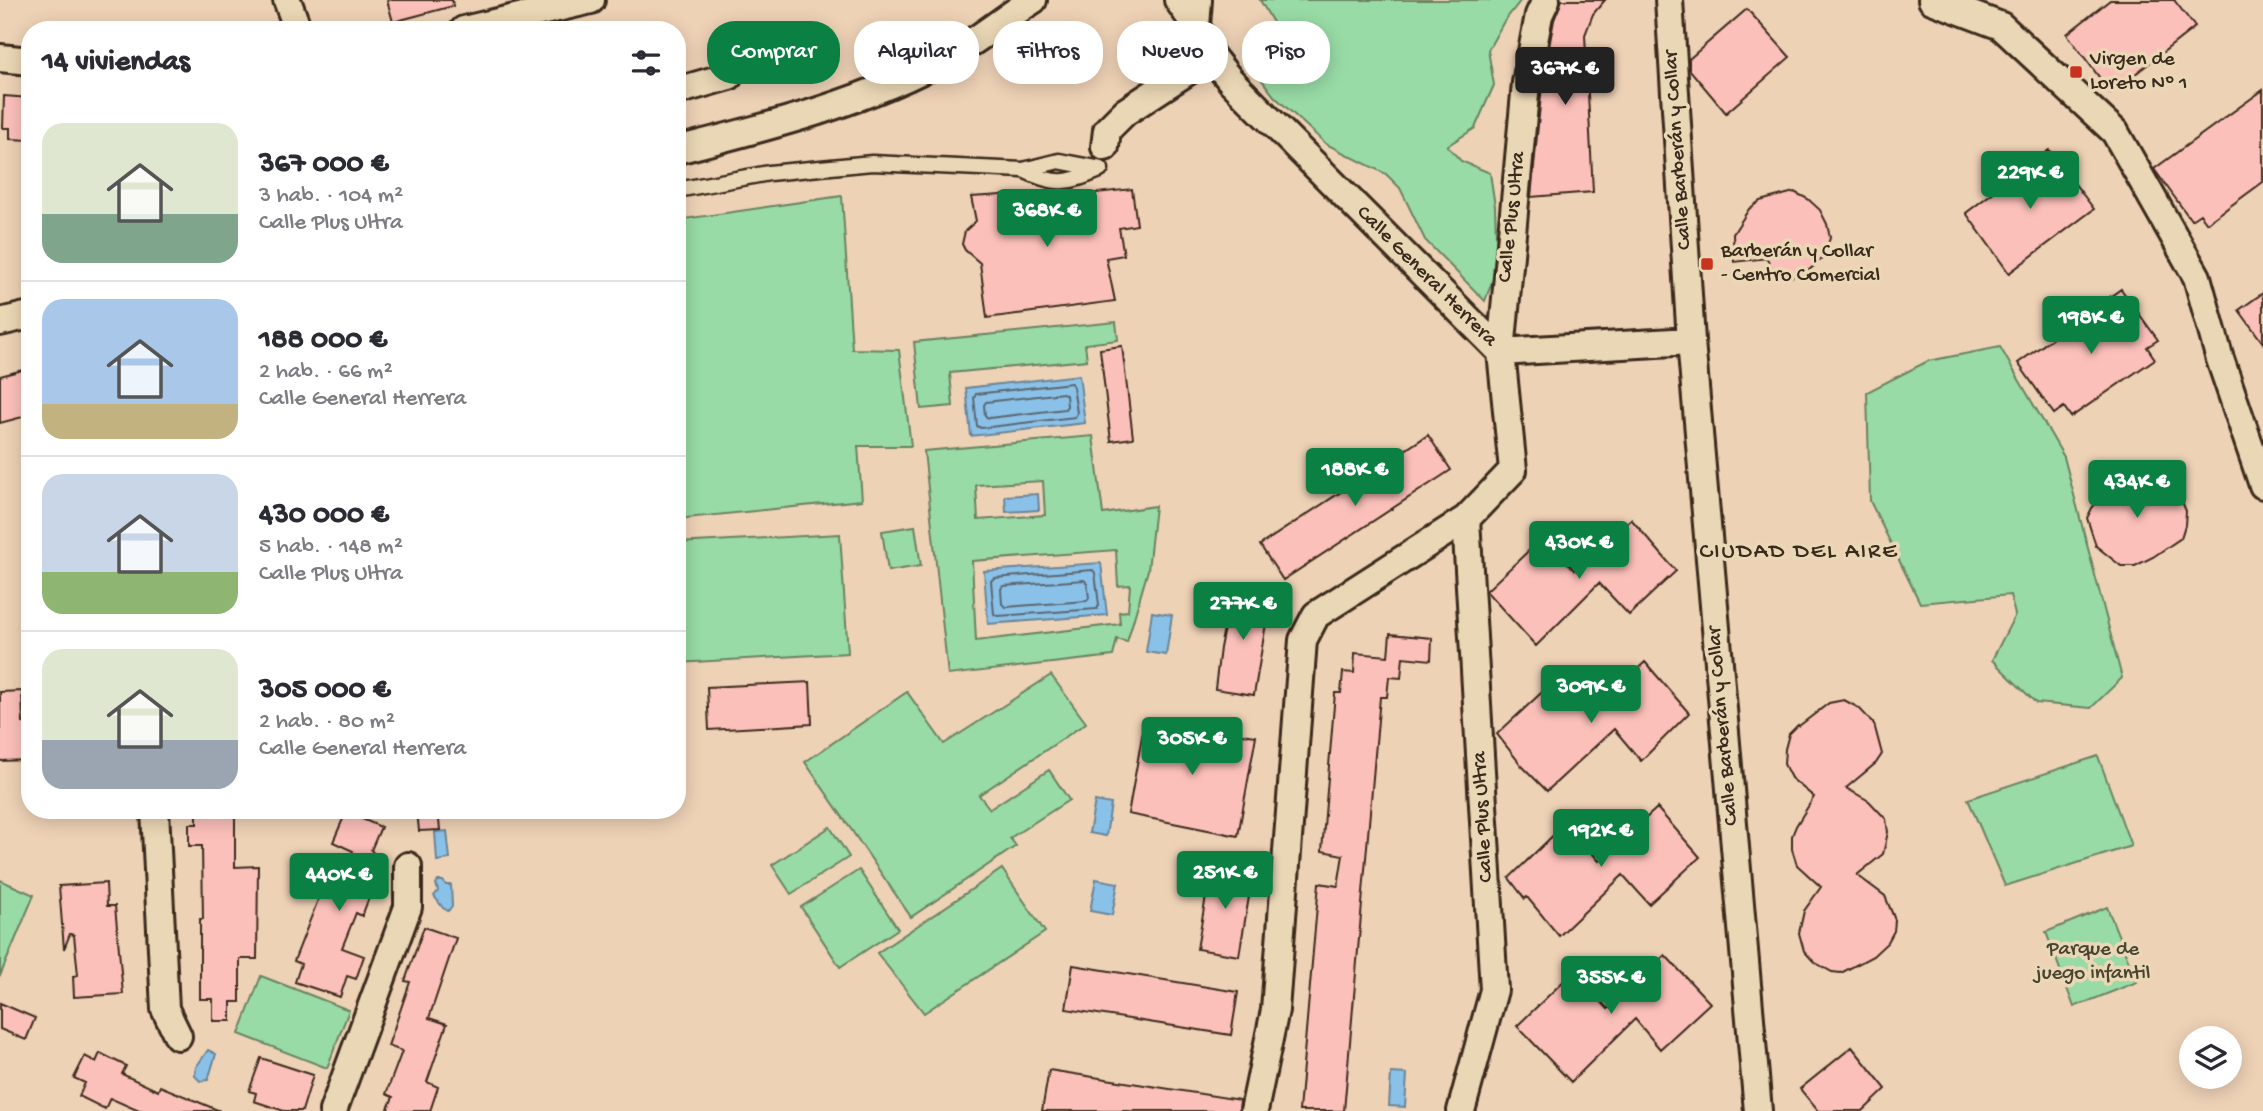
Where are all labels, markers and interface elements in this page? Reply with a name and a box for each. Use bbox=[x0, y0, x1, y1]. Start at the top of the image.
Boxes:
chip: Comprar bbox=[707, 21, 840, 84]
chip: Alquilar bbox=[854, 21, 979, 84]
chip: Filtros bbox=[993, 21, 1103, 84]
chip: Nuevo bbox=[1117, 21, 1228, 84]
chip: Piso bbox=[1242, 21, 1330, 84]
icon: filters bbox=[627, 44, 665, 82]
text: 14 viviendas bbox=[42, 46, 190, 81]
pin: 367K € bbox=[1508, 48, 1622, 107]
street label: Calle Barberán y Collar bbox=[1659, 48, 1698, 251]
place label: Virgen de Loreto Nº 1 bbox=[2089, 48, 2188, 97]
text: 367K € bbox=[1531, 56, 1599, 83]
marker: Virgen de Loreto Nº 1 bbox=[2068, 64, 2084, 80]
text: 367 000 € bbox=[259, 148, 389, 183]
street label: Calle Plus Ultra bbox=[1494, 149, 1532, 284]
icon: home bbox=[98, 151, 182, 235]
pin: 229K € bbox=[1973, 152, 2087, 211]
text: 229K € bbox=[1997, 160, 2063, 187]
text: 3 hab. · 104 m² bbox=[259, 183, 403, 210]
pin: 368K € bbox=[990, 190, 1104, 249]
text: 368K € bbox=[1013, 198, 1081, 225]
street label: Calle General Herrera bbox=[1350, 201, 1503, 354]
text: Calle Plus Ultra bbox=[259, 210, 403, 237]
place label: Barberán y Collar - Centro Comercial bbox=[1720, 240, 1880, 289]
marker: Barberán y Collar - Centro Comercial bbox=[1699, 256, 1715, 272]
pin: 198K € bbox=[2034, 296, 2148, 356]
text: 198K € bbox=[2058, 305, 2124, 332]
text: 188 000 € bbox=[259, 324, 387, 359]
icon: home bbox=[98, 327, 182, 411]
text: 2 hab. · 66 m² bbox=[259, 359, 393, 386]
text: Calle General Herrera bbox=[259, 386, 466, 413]
pin: 188K € bbox=[1298, 448, 1412, 508]
text: 188K € bbox=[1322, 457, 1388, 484]
pin: 434K € bbox=[2080, 461, 2194, 520]
text: 434K € bbox=[2104, 469, 2170, 496]
text: 430 000 € bbox=[259, 499, 389, 534]
icon: home bbox=[98, 502, 182, 586]
pin: 430K € bbox=[1522, 522, 1636, 581]
text: 430K € bbox=[1545, 530, 1613, 557]
text: 5 hab. · 148 m² bbox=[259, 534, 403, 561]
district label: CIUDAD DEL AIRE bbox=[1700, 539, 1898, 566]
text: Calle Plus Ultra bbox=[259, 561, 403, 588]
pin: 277K € bbox=[1186, 582, 1300, 642]
text: 277K € bbox=[1209, 591, 1277, 618]
street label: Calle Barberán y Collar bbox=[1703, 624, 1745, 827]
pin: 309K € bbox=[1534, 666, 1648, 725]
text: 305 000 € bbox=[259, 674, 391, 709]
text: 309K € bbox=[1557, 674, 1625, 701]
icon: home bbox=[98, 677, 182, 761]
text: 2 hab. · 80 m² bbox=[259, 709, 395, 736]
pin: 305K € bbox=[1135, 718, 1249, 777]
text: 305K € bbox=[1158, 726, 1226, 753]
text: Calle General Herrera bbox=[259, 736, 466, 763]
street label: Calle Plus Ultra bbox=[1468, 749, 1500, 883]
pin: 192K € bbox=[1544, 810, 1658, 869]
text: 192K € bbox=[1569, 818, 1633, 845]
pin: 251K € bbox=[1168, 852, 1282, 911]
pin: 440K € bbox=[282, 853, 396, 913]
text: 251K € bbox=[1193, 860, 1257, 887]
text: 440K € bbox=[306, 862, 372, 889]
park label: Parque de juego infantil bbox=[2033, 938, 2150, 987]
pin: 355K € bbox=[1554, 956, 1668, 1016]
text: 355K € bbox=[1577, 965, 1645, 992]
map controls bbox=[2179, 1026, 2242, 1089]
button: layers bbox=[2179, 1026, 2242, 1089]

